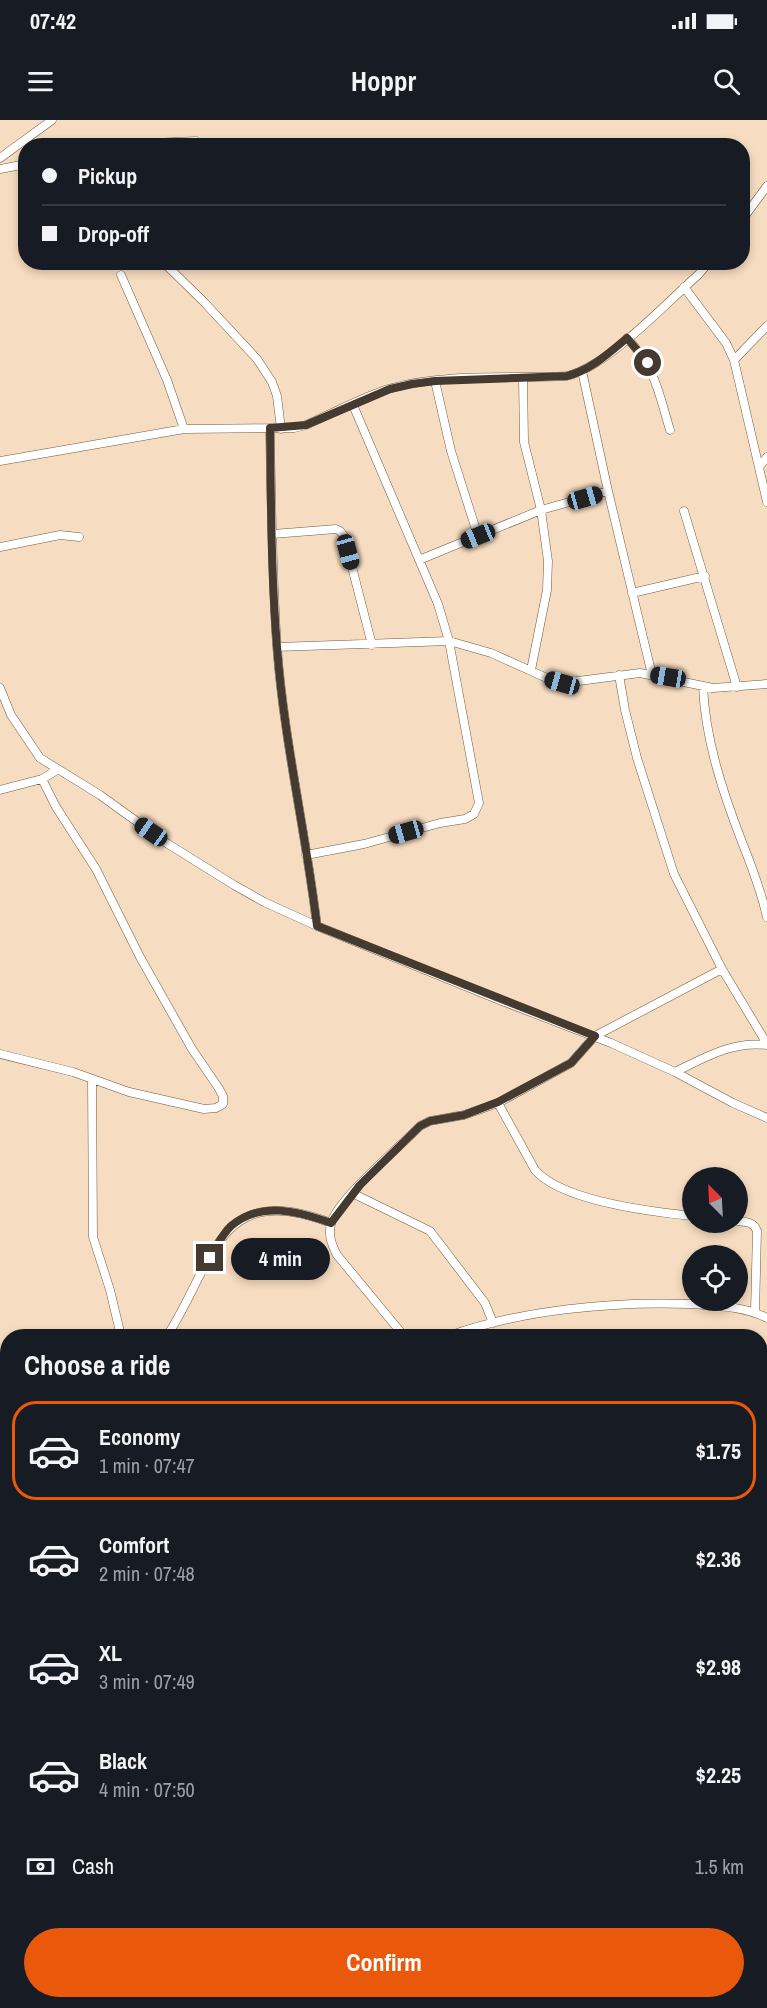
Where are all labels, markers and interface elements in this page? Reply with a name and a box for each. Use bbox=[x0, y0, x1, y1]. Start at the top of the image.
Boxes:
text: 07:42 bbox=[30, 6, 76, 36]
text: Hoppr bbox=[351, 63, 416, 99]
icon: menu bbox=[24, 65, 57, 98]
icon: search bbox=[710, 65, 743, 98]
text: Pickup bbox=[78, 161, 137, 191]
text: Drop-off bbox=[78, 219, 149, 249]
route start bbox=[634, 349, 661, 376]
car bbox=[565, 484, 605, 512]
car bbox=[458, 521, 498, 551]
car bbox=[335, 532, 361, 572]
car bbox=[649, 665, 687, 689]
car bbox=[542, 669, 582, 697]
car bbox=[131, 814, 171, 850]
car bbox=[386, 818, 426, 846]
north arrow bbox=[682, 1167, 748, 1233]
map controls bbox=[682, 1167, 748, 1311]
callout: 4 min bbox=[231, 1237, 330, 1279]
route end bbox=[196, 1244, 223, 1271]
text: 4 min bbox=[259, 1245, 302, 1272]
button: locate bbox=[682, 1245, 748, 1311]
text: Choose a ride bbox=[24, 1347, 170, 1383]
text: Economy bbox=[99, 1422, 180, 1452]
icon: car bbox=[27, 1424, 81, 1478]
text: $1.75 bbox=[696, 1436, 741, 1466]
text: 1 min · 07:47 bbox=[99, 1452, 195, 1479]
text: Comfort bbox=[99, 1530, 169, 1560]
icon: car bbox=[27, 1532, 81, 1586]
text: $2.36 bbox=[696, 1544, 741, 1574]
text: 2 min · 07:48 bbox=[99, 1560, 195, 1587]
text: XL bbox=[99, 1638, 122, 1668]
icon: car bbox=[27, 1640, 81, 1694]
text: $2.98 bbox=[696, 1652, 741, 1682]
text: 3 min · 07:49 bbox=[99, 1668, 195, 1695]
text: Black bbox=[99, 1746, 147, 1776]
icon: car bbox=[27, 1748, 81, 1802]
text: $2.25 bbox=[696, 1760, 741, 1790]
text: 4 min · 07:50 bbox=[99, 1776, 195, 1803]
icon: cash bbox=[24, 1850, 57, 1883]
text: Cash bbox=[72, 1851, 114, 1881]
text: 1.5 km bbox=[695, 1853, 744, 1880]
button: Confirm bbox=[24, 1928, 744, 1997]

